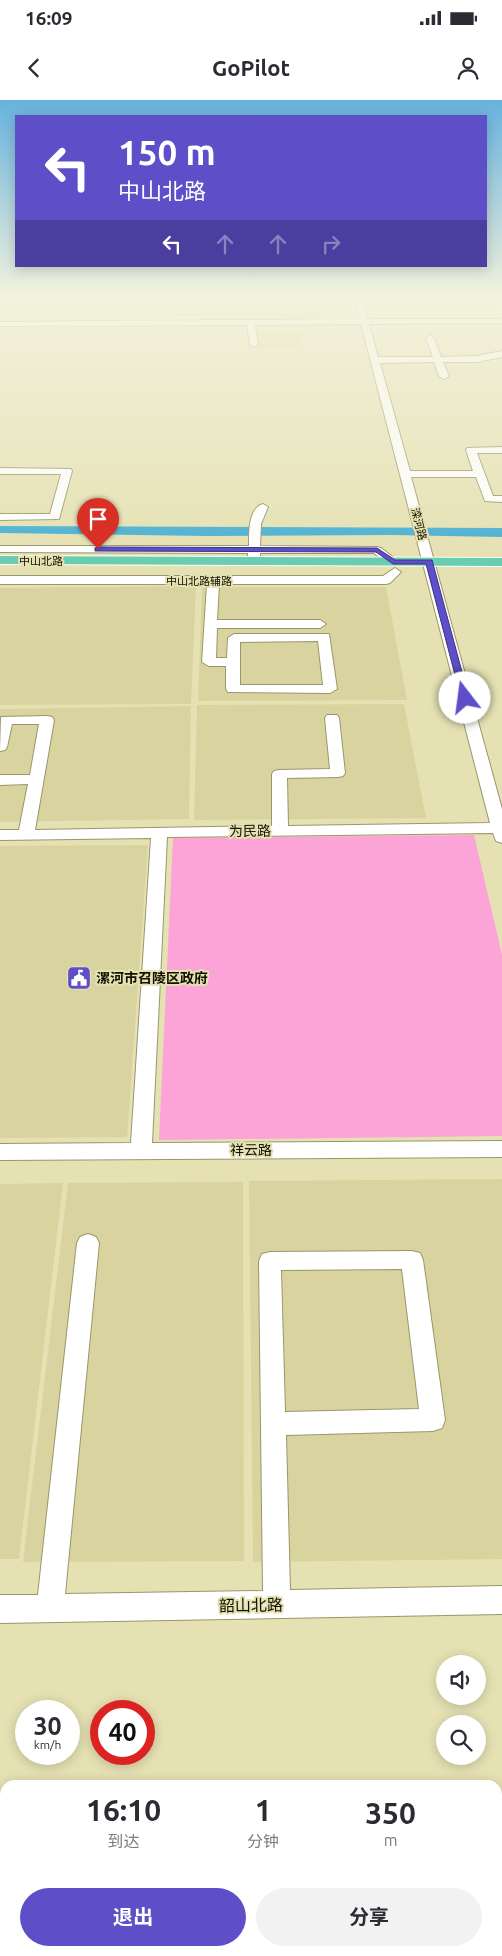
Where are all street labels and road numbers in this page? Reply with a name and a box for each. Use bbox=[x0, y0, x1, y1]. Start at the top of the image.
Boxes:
street label: 滦河路 bbox=[409, 507, 429, 541]
street label: 中山北路 bbox=[19, 555, 63, 567]
street label: 中山北路辅路 bbox=[166, 575, 232, 587]
street label: 为民路 bbox=[229, 823, 271, 839]
street label: 祥云路 bbox=[230, 1142, 272, 1158]
street label: 韶山北路 bbox=[219, 1595, 283, 1615]

